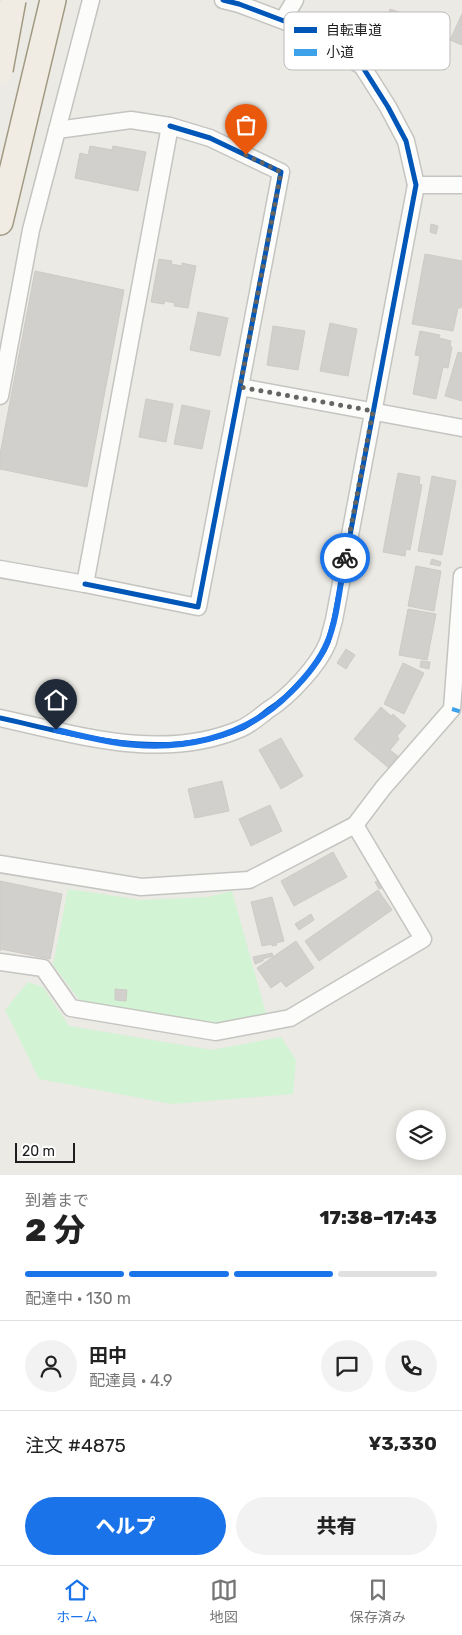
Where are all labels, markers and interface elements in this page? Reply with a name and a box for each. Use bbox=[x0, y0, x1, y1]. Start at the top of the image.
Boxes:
legend bbox=[284, 12, 450, 70]
text: 自転車道 bbox=[326, 22, 382, 39]
text: 小道 bbox=[326, 44, 354, 61]
pin bbox=[225, 104, 267, 155]
icon: bag bbox=[232, 111, 260, 139]
courier bbox=[320, 533, 370, 583]
icon: bike bbox=[331, 544, 359, 572]
pin bbox=[35, 679, 77, 730]
icon: home bbox=[42, 686, 70, 714]
map controls bbox=[396, 1110, 446, 1160]
button: layers bbox=[396, 1110, 446, 1160]
scale bar bbox=[15, 1140, 75, 1163]
text: 20 m bbox=[22, 1143, 55, 1160]
text: 到着まで bbox=[25, 1191, 89, 1210]
text: 17:38–17:43 bbox=[320, 1206, 437, 1229]
text: 2 分 bbox=[25, 1211, 85, 1249]
text: 配達中 · 130 m bbox=[25, 1289, 131, 1308]
button: person bbox=[25, 1340, 77, 1392]
button: chat bbox=[321, 1340, 373, 1392]
button: phone bbox=[385, 1340, 437, 1392]
text: 田中 bbox=[89, 1344, 127, 1367]
text: 配達員 · 4.9 bbox=[89, 1371, 173, 1390]
text: ¥3,330 bbox=[368, 1432, 437, 1455]
text: 注文 #4875 bbox=[25, 1434, 126, 1457]
button: ヘルプ bbox=[25, 1497, 226, 1555]
button: 共有 bbox=[236, 1497, 437, 1555]
tab: ホーム bbox=[56, 1576, 98, 1626]
tab: 地図 bbox=[210, 1576, 238, 1626]
tab: 保存済み bbox=[350, 1576, 406, 1626]

